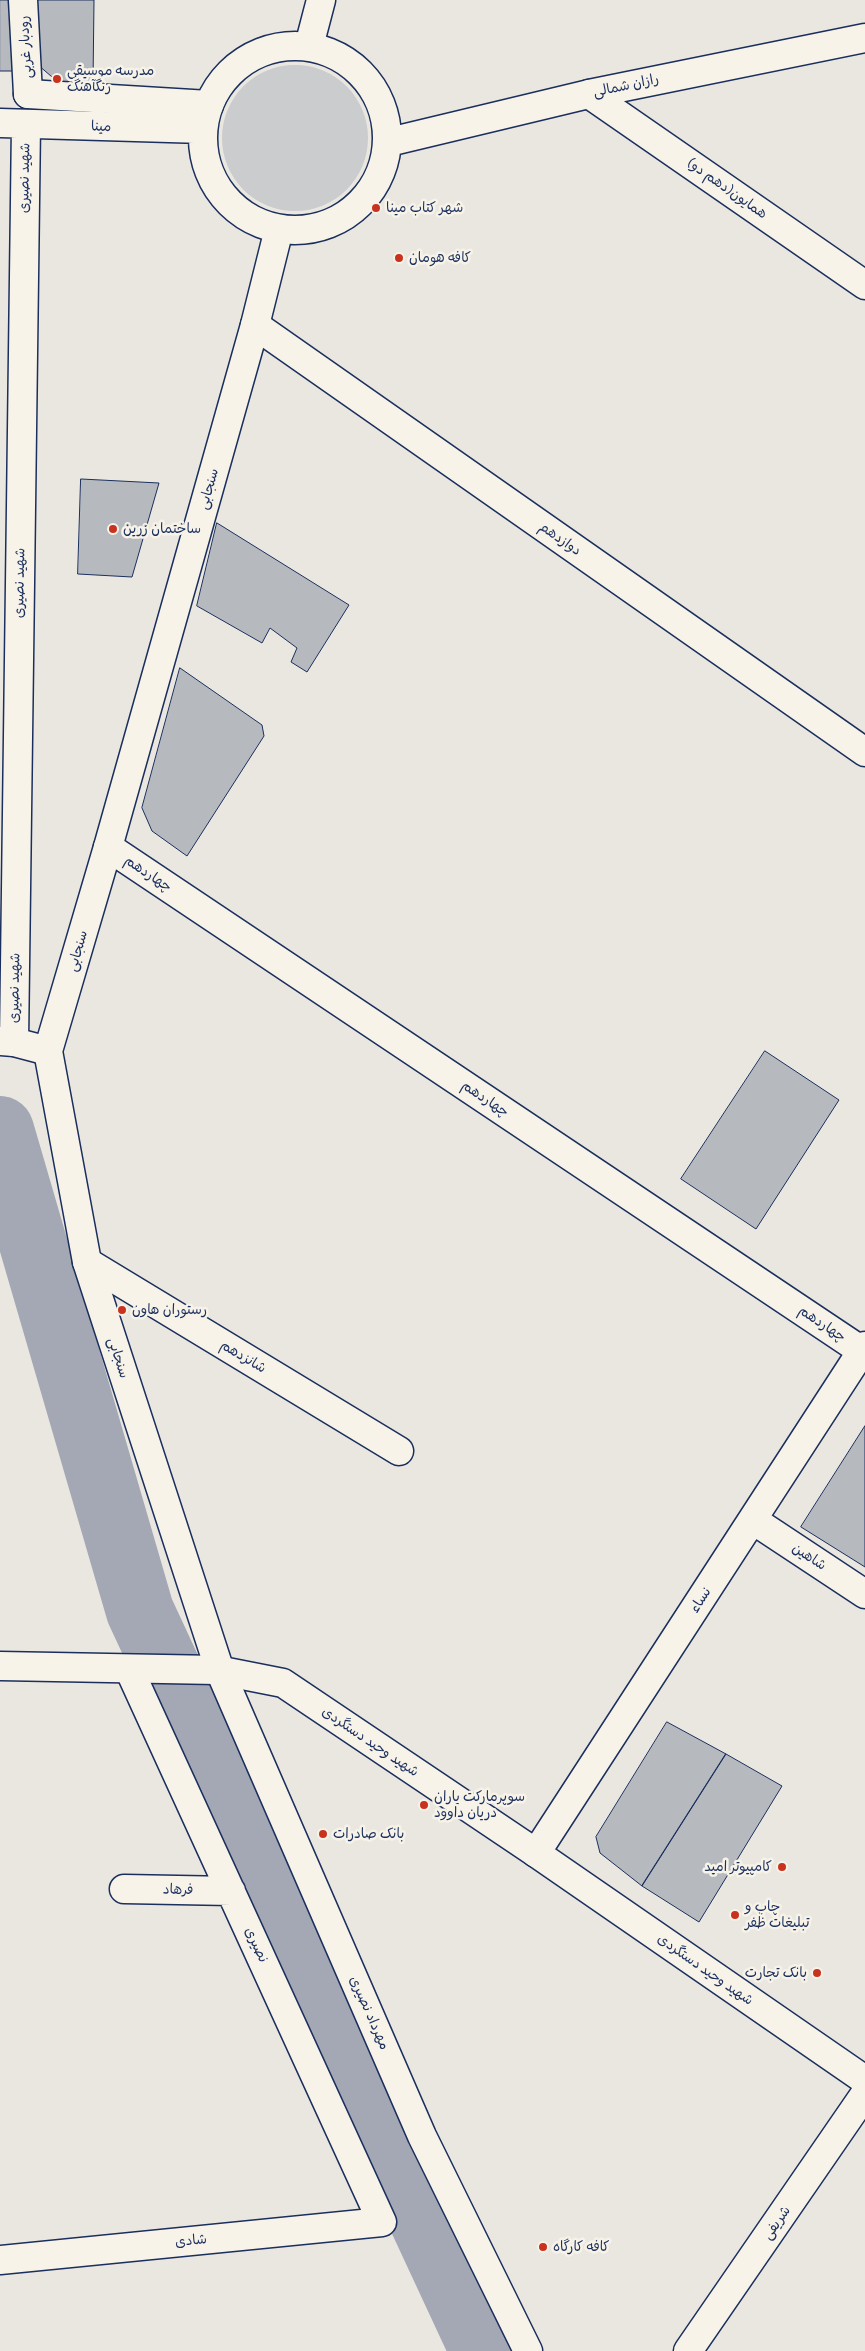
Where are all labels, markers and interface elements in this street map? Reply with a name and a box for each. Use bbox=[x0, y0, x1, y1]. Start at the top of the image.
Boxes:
street label: رودبار غربی bbox=[16, 15, 36, 79]
place label: مدرسه موسیقى رنگآهنگ bbox=[67, 63, 154, 95]
street label: رازان شمالی bbox=[592, 71, 660, 101]
marker: مدرسه موسیقى رنگآهنگ bbox=[51, 73, 63, 85]
street label: مینا bbox=[90, 118, 112, 136]
street label: شهید نصیری bbox=[16, 143, 34, 213]
street label: همایون(دهم دو) bbox=[684, 155, 770, 223]
place label: شهر کتاب مینا bbox=[386, 200, 463, 216]
marker: شهر کتاب مینا bbox=[370, 202, 382, 214]
place label: کافه هومان bbox=[409, 250, 471, 266]
marker: کافه هومان bbox=[393, 252, 405, 264]
street label: سنجابی bbox=[195, 467, 223, 511]
street label: دوازدهم bbox=[536, 518, 584, 560]
place label: ساختمان زرین bbox=[123, 521, 201, 537]
marker: ساختمان زرین bbox=[107, 523, 119, 535]
street label: شهید نصیری bbox=[11, 548, 29, 618]
street label: چهاردهم bbox=[121, 852, 175, 896]
street label: سنجابی bbox=[64, 929, 92, 973]
street label: شهید نصیری bbox=[6, 953, 24, 1023]
street label: چهاردهم bbox=[458, 1077, 512, 1121]
place label: رستوران هاون bbox=[132, 1302, 207, 1318]
street label: چهاردهم bbox=[795, 1302, 849, 1346]
marker: رستوران هاون bbox=[116, 1304, 128, 1316]
street label: سنجابی bbox=[104, 1336, 132, 1380]
street label: شانزدهم bbox=[217, 1337, 269, 1377]
street label: شاهین bbox=[789, 1540, 829, 1574]
street label: نساء bbox=[686, 1584, 716, 1616]
street label: شهید وحید دستگردی bbox=[318, 1703, 422, 1781]
place label: سوپرمارکت یاران دریان داوود bbox=[434, 1789, 525, 1821]
marker: سوپرمارکت یاران دریان داوود bbox=[418, 1799, 430, 1811]
place label: بانک صادرات bbox=[333, 1826, 404, 1842]
marker: بانک صادرات bbox=[317, 1828, 329, 1840]
place label: کامپیوتر امید bbox=[704, 1859, 772, 1875]
marker: کامپیوتر امید bbox=[776, 1861, 788, 1873]
street label: فرهاد bbox=[163, 1881, 193, 1899]
place label: چاپ و تبلیغات ظفر bbox=[745, 1899, 809, 1931]
marker: چاپ و تبلیغات ظفر bbox=[729, 1909, 741, 1921]
street label: نصیری bbox=[241, 1925, 271, 1965]
street label: شهید وحید دستگردی bbox=[654, 1931, 756, 2009]
place label: بانک تجارت bbox=[745, 1965, 807, 1981]
marker: بانک تجارت bbox=[811, 1967, 823, 1979]
street label: مهرداد نصیری bbox=[345, 1973, 393, 2053]
street label: شریفی bbox=[759, 2203, 795, 2243]
street label: شادی bbox=[174, 2231, 208, 2251]
place label: کافه کارگاه bbox=[553, 2239, 609, 2255]
marker: کافه کارگاه bbox=[537, 2241, 549, 2253]

